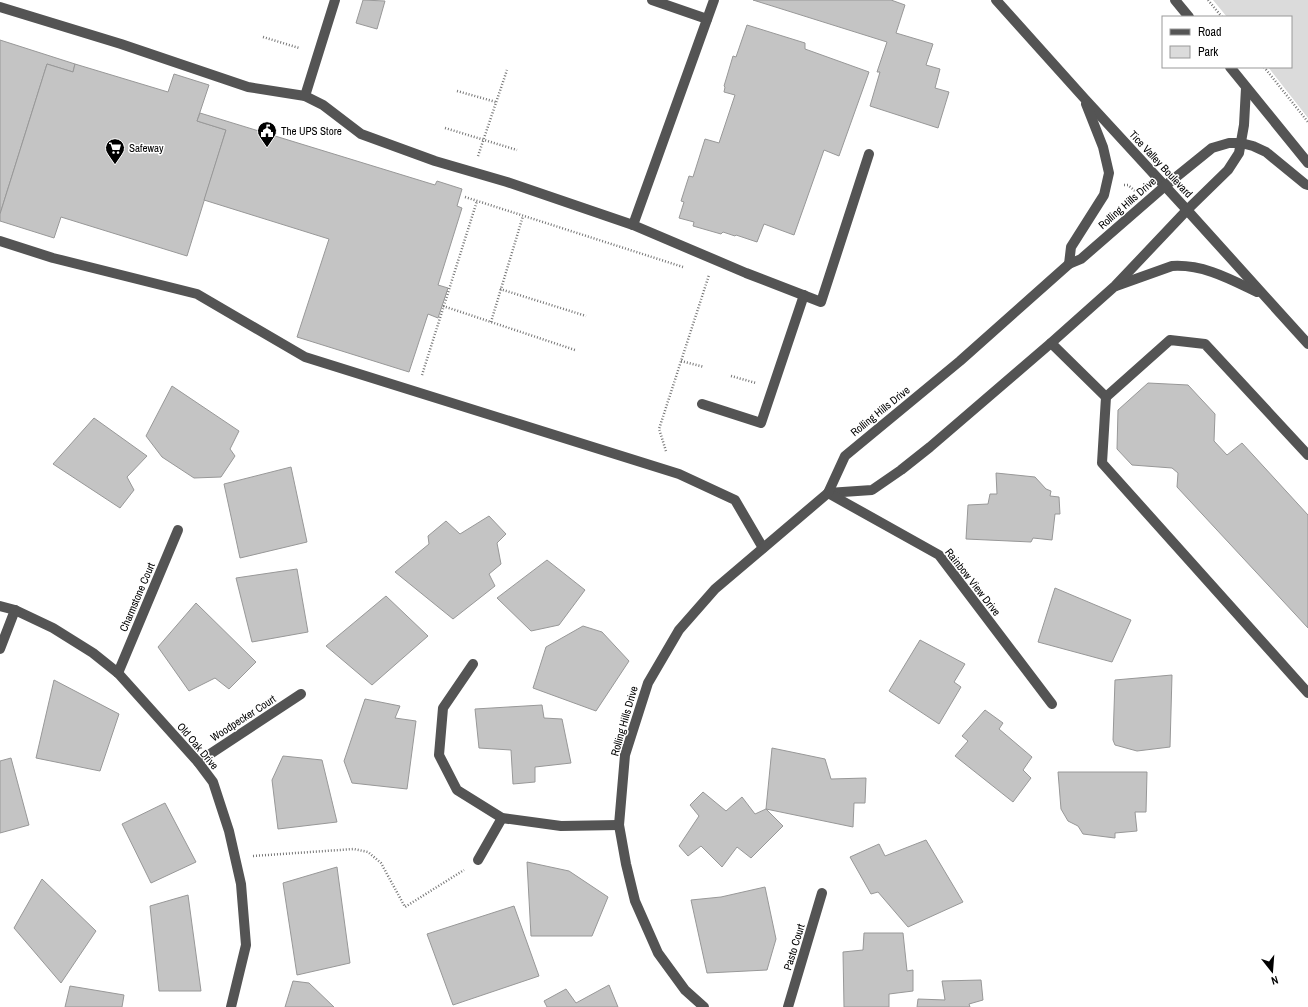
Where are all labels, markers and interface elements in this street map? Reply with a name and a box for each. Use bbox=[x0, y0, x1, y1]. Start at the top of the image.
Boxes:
legend bbox=[1162, 16, 1292, 68]
text: Road bbox=[1198, 24, 1222, 40]
text: Park bbox=[1198, 44, 1218, 60]
public building icon: The UPS Store bbox=[256, 120, 278, 148]
place label: The UPS Store bbox=[281, 124, 342, 138]
street label: Tice Valley Boulevard bbox=[1126, 127, 1196, 201]
supermarket icon: Safeway bbox=[104, 137, 126, 165]
place label: Safeway bbox=[129, 141, 164, 155]
street label: Rolling Hills Drive bbox=[1095, 174, 1159, 232]
street label: Rolling Hills Drive bbox=[848, 383, 912, 439]
street label: Rainbow View Drive bbox=[942, 545, 1004, 619]
street label: Charmstone Court bbox=[116, 560, 158, 634]
street label: Rolling Hills Drive bbox=[607, 684, 641, 758]
street label: Woodpecker Court bbox=[208, 691, 279, 744]
street label: Old Oak Drive bbox=[174, 720, 222, 772]
street label: Pasto Court bbox=[780, 922, 808, 972]
north arrow bbox=[1252, 951, 1292, 991]
text: N bbox=[1270, 973, 1280, 988]

